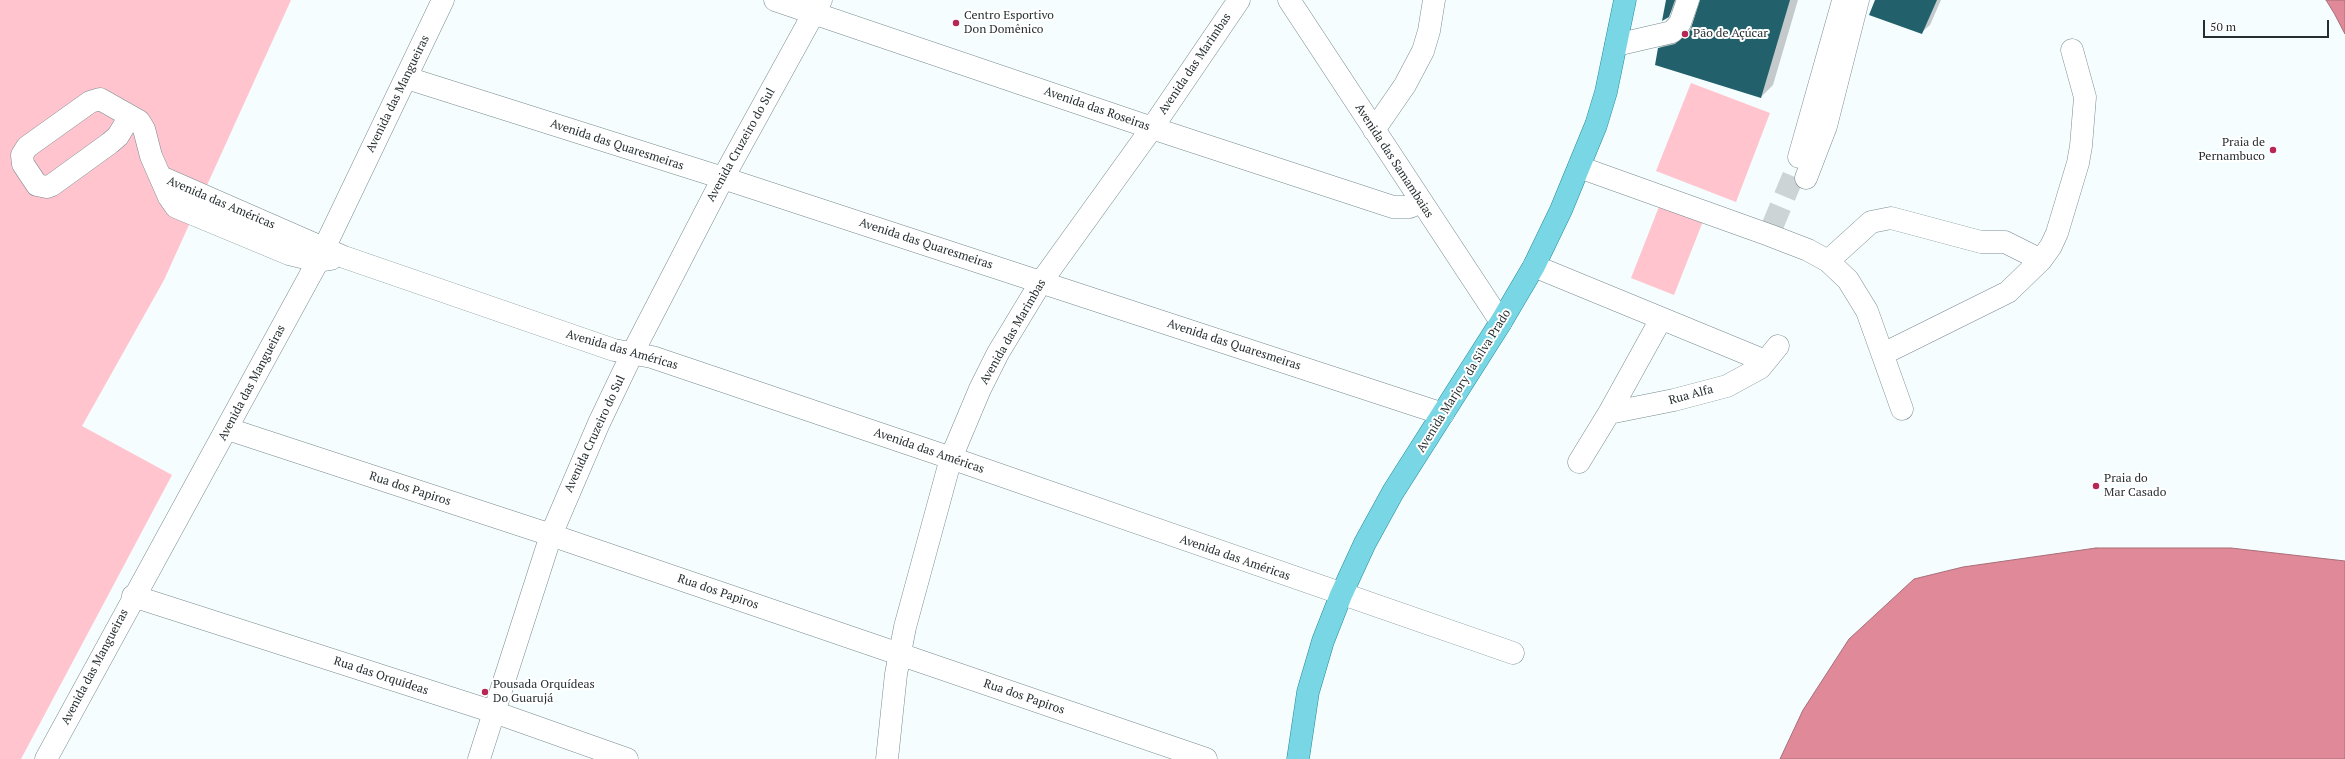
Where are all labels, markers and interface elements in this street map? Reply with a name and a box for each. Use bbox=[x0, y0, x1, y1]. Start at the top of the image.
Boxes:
place label: Centro Esportivo Don Domênico bbox=[964, 9, 1054, 37]
street label: Avenida das Marimbas bbox=[1156, 11, 1234, 117]
scale bar bbox=[2205, 12, 2331, 38]
marker: Centro Esportivo Don Domênico bbox=[951, 18, 961, 28]
text: 50 m bbox=[2210, 19, 2236, 34]
place label: Pão de Açúcar bbox=[1693, 27, 1768, 41]
marker: Pão de Açúcar bbox=[1680, 29, 1690, 39]
street label: Avenida das Mangueiras bbox=[363, 33, 433, 155]
street label: Avenida das Roseiras bbox=[1042, 84, 1152, 134]
street label: Avenida Cruzeiro do Sul bbox=[704, 86, 778, 204]
street label: Avenida das Samambaias bbox=[1352, 101, 1436, 221]
street label: Avenida das Quaresmeiras bbox=[548, 117, 686, 173]
place label: Praia de Pernambuco bbox=[2199, 136, 2265, 164]
marker: Praia de Pernambuco bbox=[2268, 145, 2278, 155]
street label: Avenida das Américas bbox=[165, 174, 277, 232]
street label: Avenida das Quaresmeiras bbox=[857, 216, 995, 272]
street label: Avenida das Marimbas bbox=[977, 277, 1049, 387]
street label: Avenida Marjory da Silva Prado bbox=[1414, 307, 1514, 455]
street label: Avenida das Quaresmeiras bbox=[1165, 317, 1303, 373]
street label: Avenida das Mangueiras bbox=[215, 323, 289, 443]
street label: Avenida das Américas bbox=[564, 327, 680, 373]
street label: Avenida Cruzeiro do Sul bbox=[562, 373, 628, 495]
street label: Rua Alfa bbox=[1667, 382, 1715, 408]
street label: Avenida das Américas bbox=[872, 425, 986, 477]
street label: Rua dos Papiros bbox=[367, 469, 453, 509]
place label: Praia do Mar Casado bbox=[2104, 472, 2166, 500]
marker: Praia do Mar Casado bbox=[2091, 481, 2101, 491]
street label: Avenida das Américas bbox=[1178, 532, 1292, 584]
street label: Rua dos Papiros bbox=[675, 571, 761, 613]
street label: Avenida das Mangueiras bbox=[58, 607, 132, 727]
street label: Rua das Orquideas bbox=[332, 654, 430, 698]
street label: Rua dos Papiros bbox=[981, 676, 1067, 718]
place label: Pousada Orquídeas Do Guarujá bbox=[493, 678, 595, 706]
marker: Pousada Orquídeas Do Guarujá bbox=[480, 687, 490, 697]

